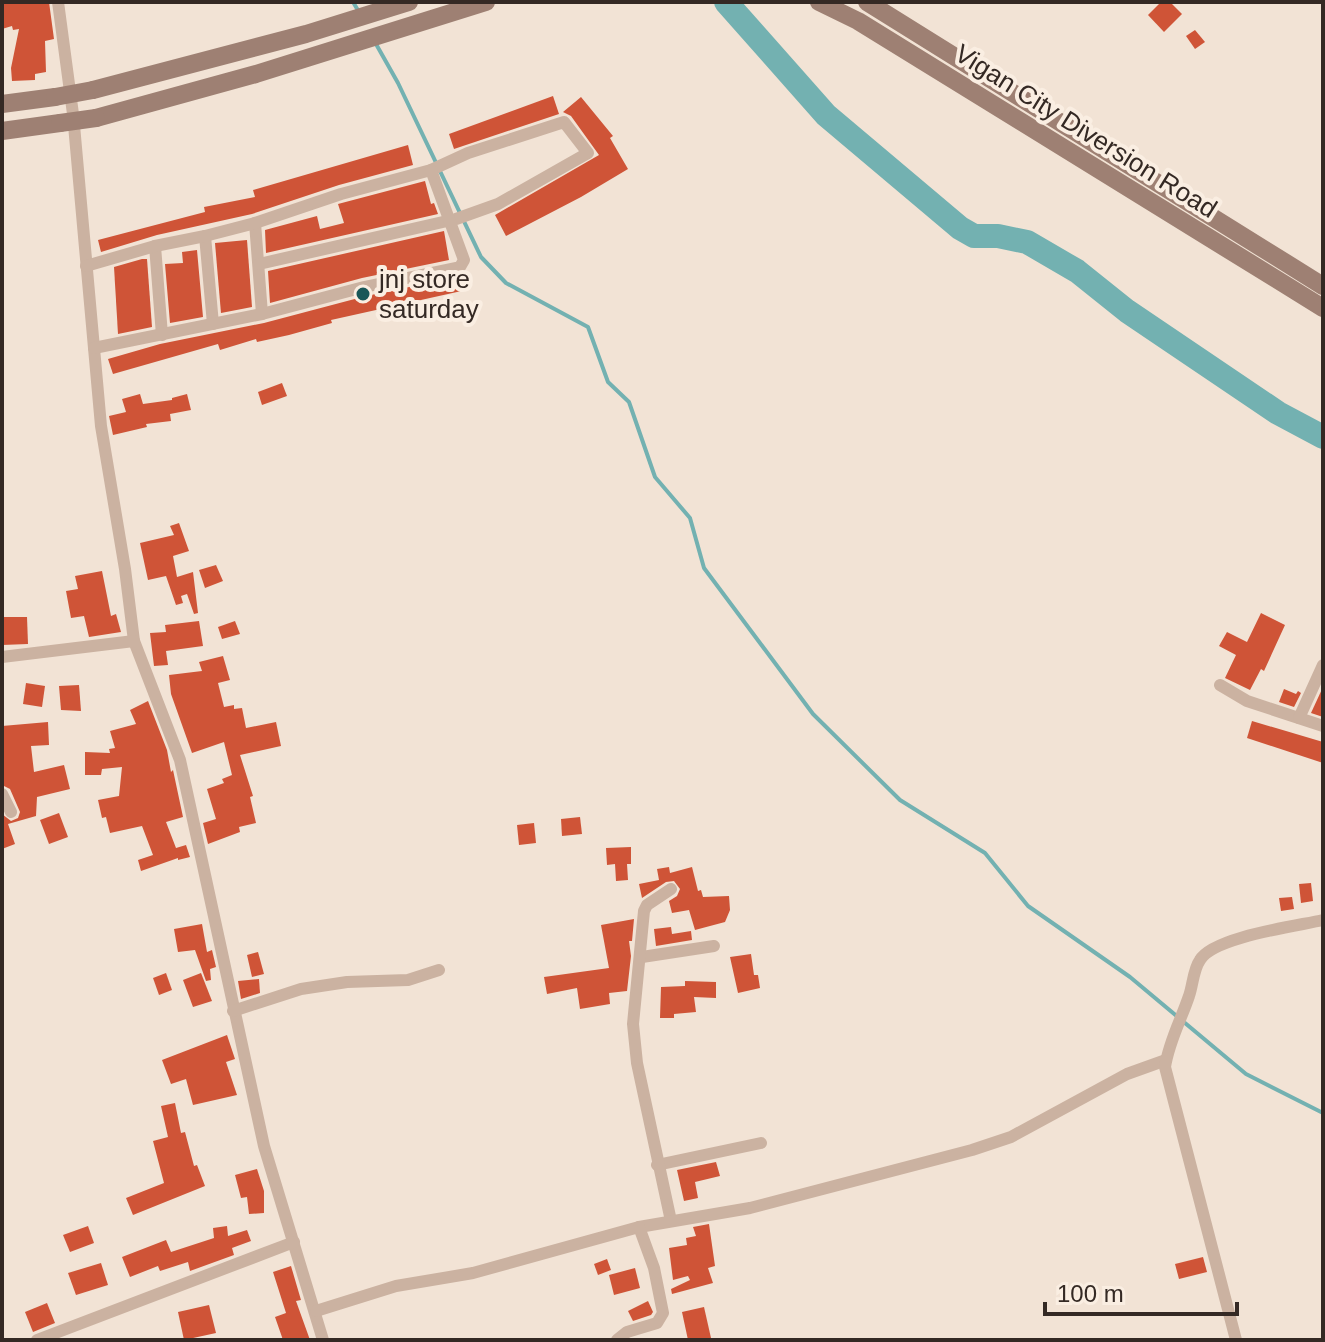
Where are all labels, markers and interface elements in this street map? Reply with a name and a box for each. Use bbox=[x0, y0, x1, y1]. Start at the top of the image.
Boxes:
street label: Vigan City Diversion Road bbox=[950, 38, 1222, 224]
place label: jnj store saturday bbox=[378, 264, 479, 324]
marker: jnj store saturday bbox=[354, 285, 372, 303]
scale bar bbox=[1045, 1266, 1237, 1316]
text: 100 m bbox=[1057, 1280, 1124, 1307]

